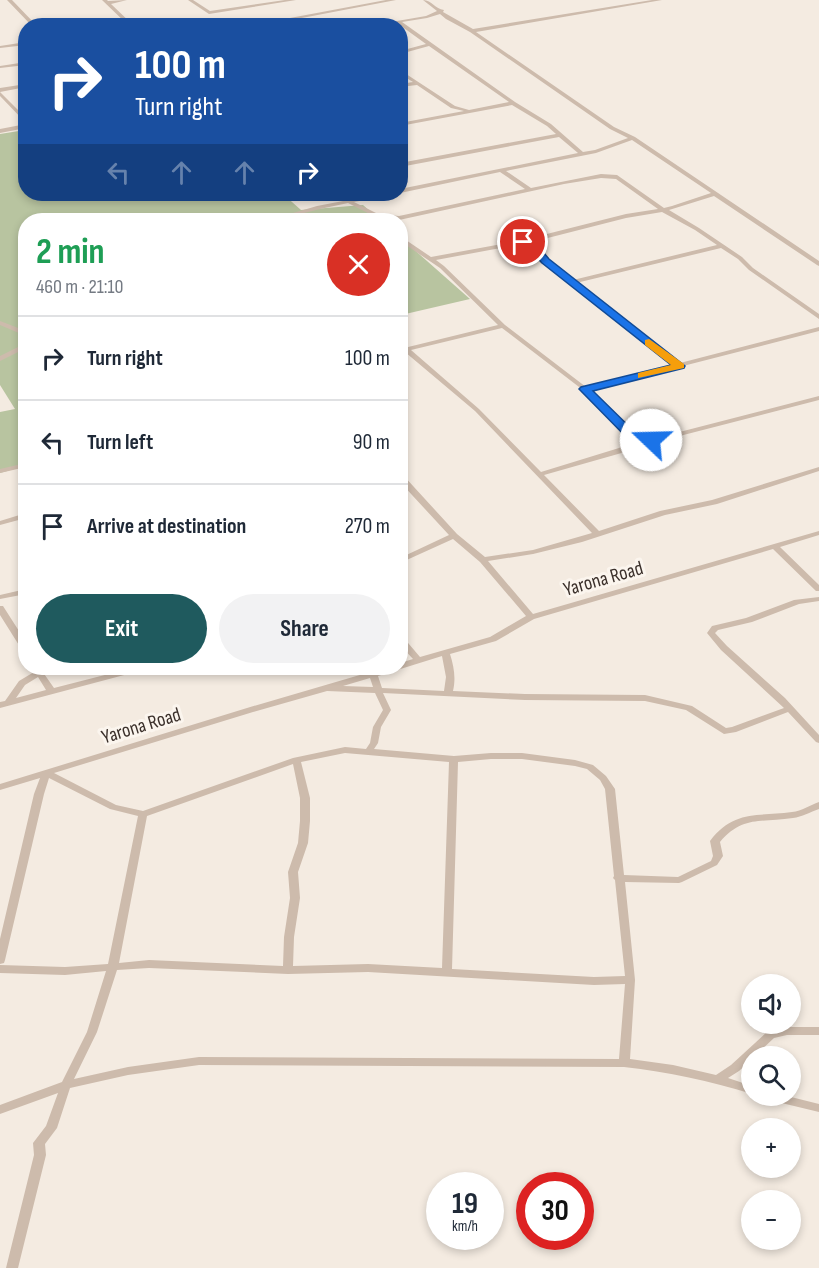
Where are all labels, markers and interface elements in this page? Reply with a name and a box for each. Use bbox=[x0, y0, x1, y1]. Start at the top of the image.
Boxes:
text: 100 m bbox=[135, 40, 226, 91]
icon: right bbox=[36, 42, 114, 120]
text: Turn right bbox=[135, 91, 222, 123]
icon: left bbox=[102, 156, 135, 189]
icon: ahead bbox=[165, 156, 198, 189]
icon: ahead bbox=[228, 156, 261, 189]
icon: right bbox=[291, 156, 324, 189]
pin bbox=[497, 216, 548, 267]
icon: arrive bbox=[506, 225, 539, 258]
text: 2 min bbox=[36, 231, 105, 274]
button: close bbox=[327, 233, 390, 296]
text: 460 m · 21:10 bbox=[36, 275, 123, 299]
icon: right bbox=[36, 342, 69, 375]
text: Turn right bbox=[87, 345, 163, 372]
text: 100 m bbox=[345, 345, 390, 372]
position arrow bbox=[619, 408, 683, 472]
icon: left bbox=[36, 426, 69, 459]
text: Turn left bbox=[87, 429, 153, 456]
text: 90 m bbox=[353, 429, 390, 456]
icon: arrive bbox=[36, 510, 69, 543]
text: Arrive at destination bbox=[87, 513, 246, 540]
text: 270 m bbox=[345, 513, 390, 540]
street label: Yarona Road bbox=[561, 556, 646, 602]
button: Exit bbox=[36, 594, 207, 663]
button: Share bbox=[219, 594, 390, 663]
street label: Yarona Road bbox=[99, 703, 184, 749]
map controls bbox=[741, 974, 801, 1250]
button: sound bbox=[741, 974, 801, 1034]
button: search bbox=[741, 1046, 801, 1106]
button: + bbox=[741, 1118, 801, 1178]
speed limit sign: 30 bbox=[516, 1172, 594, 1250]
text: 19 bbox=[452, 1186, 478, 1222]
button: − bbox=[741, 1190, 801, 1250]
text: km/h bbox=[452, 1217, 478, 1236]

